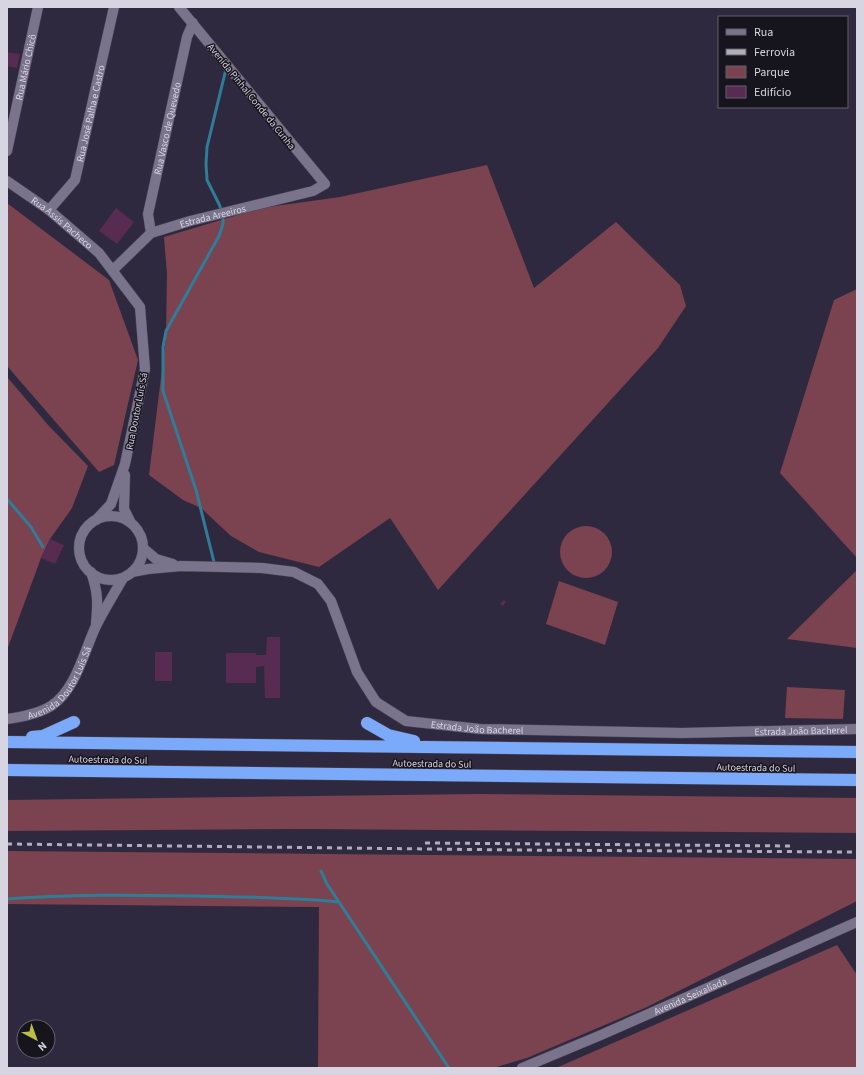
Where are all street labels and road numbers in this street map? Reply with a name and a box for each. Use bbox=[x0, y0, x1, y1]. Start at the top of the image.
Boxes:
street label: Rua Mário Chicô bbox=[12, 33, 40, 102]
street label: Avenida Pinhal Conde da Cunha bbox=[204, 41, 298, 153]
street label: Rua José Palha e Castro bbox=[73, 64, 109, 163]
street label: Rua Vasco de Quevedo bbox=[151, 81, 185, 176]
street label: Rua Assis Pacheco bbox=[28, 194, 95, 253]
street label: Estrada Areeiros bbox=[178, 202, 247, 232]
street label: Rua Doutor Luís Sá bbox=[123, 371, 151, 451]
street label: Avenida Doutor Luís Sá bbox=[26, 644, 95, 723]
street label: Estrada João Bacherel bbox=[430, 718, 524, 738]
street label: Estrada João Bacherel bbox=[754, 723, 848, 739]
street label: Autoestrada do Sul bbox=[68, 752, 148, 768]
street label: Autoestrada do Sul bbox=[392, 756, 472, 772]
street label: Autoestrada do Sul bbox=[716, 760, 796, 776]
street label: Avenida Seixalíada bbox=[652, 974, 729, 1019]

